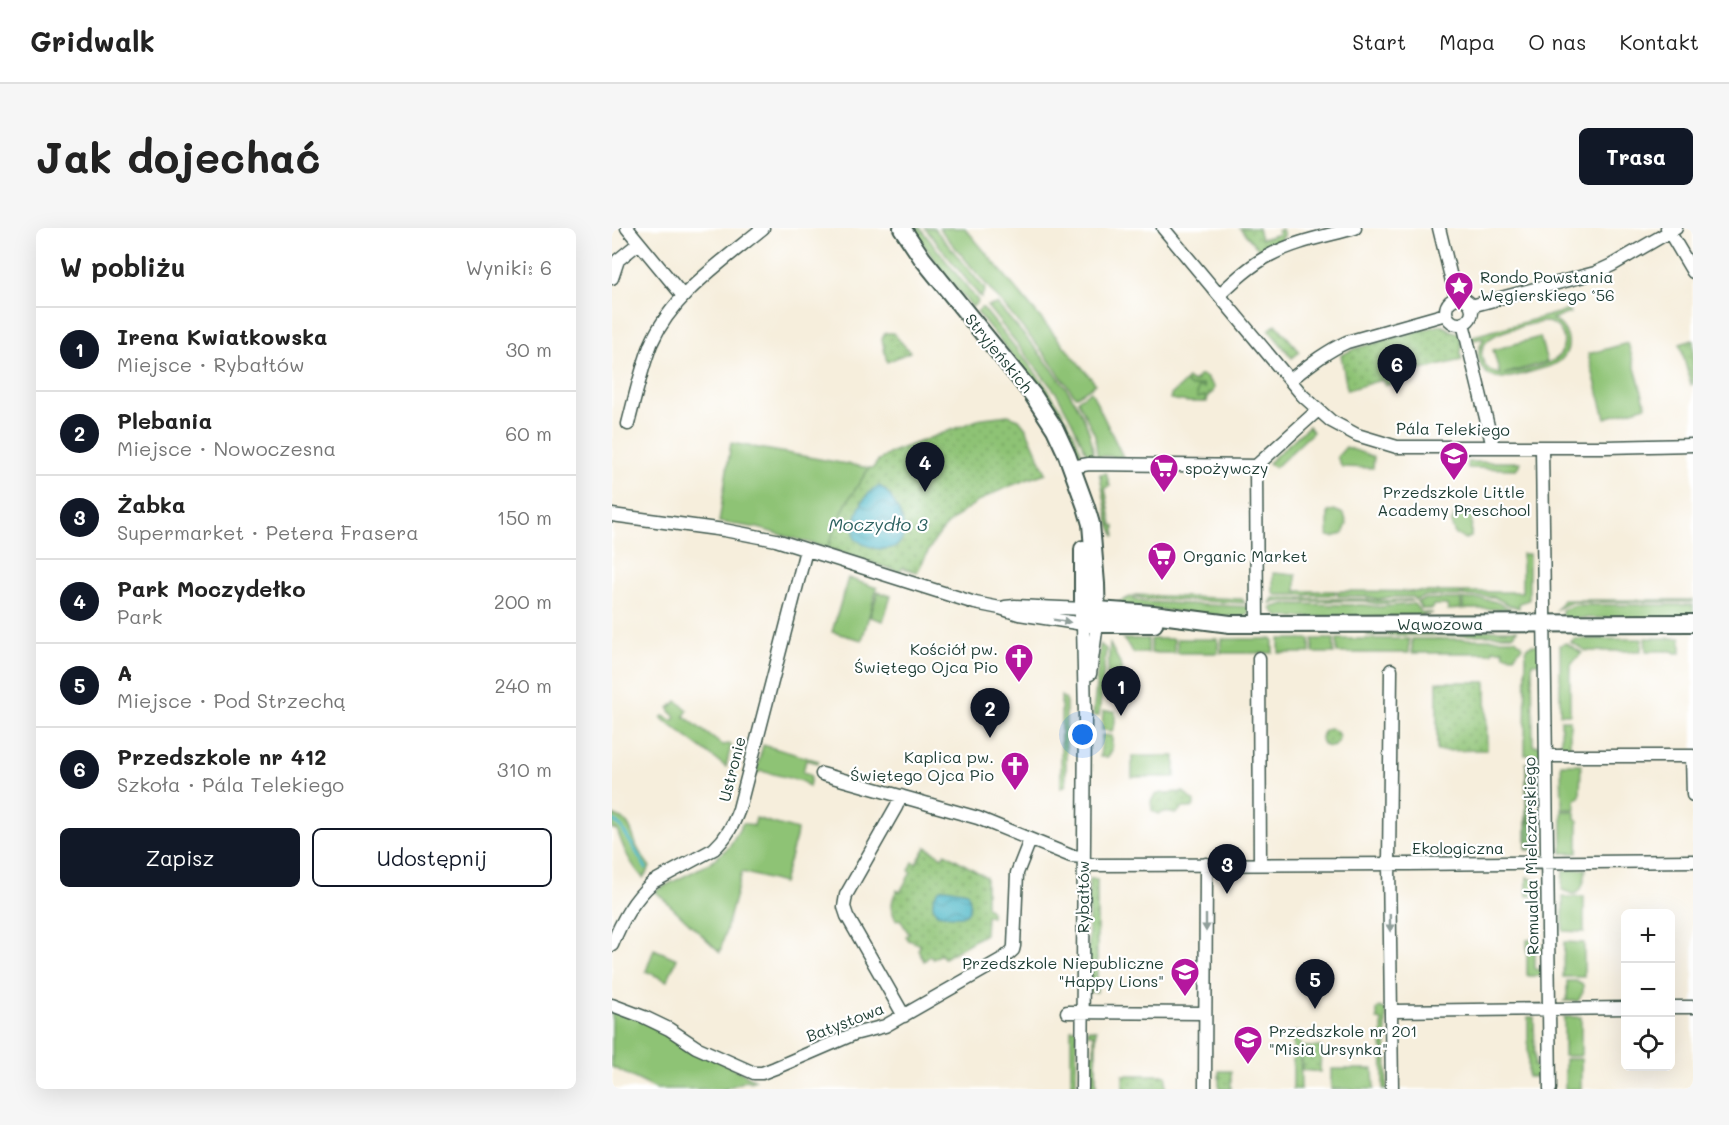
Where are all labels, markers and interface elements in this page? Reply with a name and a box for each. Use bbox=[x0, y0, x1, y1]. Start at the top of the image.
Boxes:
text: Gridwalk bbox=[30, 23, 155, 59]
text: Start bbox=[1352, 28, 1406, 55]
text: Mapa bbox=[1439, 28, 1495, 55]
text: O nas bbox=[1528, 28, 1586, 55]
text: Kontakt bbox=[1619, 28, 1699, 55]
button: Trasa bbox=[1579, 128, 1693, 185]
text: Jak dojechać bbox=[36, 129, 321, 184]
text: W pobliżu bbox=[60, 250, 186, 284]
text: Wyniki: 6 bbox=[465, 254, 552, 280]
place label: Rondo Powstania Węgierskiego ‘56 bbox=[1480, 266, 1615, 305]
place icon: Rondo Powstania Węgierskiego ‘56 bbox=[1443, 270, 1475, 312]
street label: Stryjeńskich bbox=[961, 309, 1038, 397]
text: Irena Kwiatkowska bbox=[117, 322, 328, 351]
text: 1 bbox=[75, 336, 84, 362]
text: 30 m bbox=[506, 336, 552, 362]
pin: 6 bbox=[1378, 344, 1416, 394]
text: Miejsce · Rybałtów bbox=[117, 351, 304, 377]
text: Plebania bbox=[117, 406, 212, 435]
street label: Pála Telekiego bbox=[1396, 417, 1510, 440]
text: 2 bbox=[74, 420, 85, 446]
text: 60 m bbox=[505, 420, 552, 446]
text: Miejsce · Nowoczesna bbox=[117, 435, 336, 461]
school or university icon: Przedszkole Little Academy Preschool bbox=[1438, 440, 1470, 482]
pin: 4 bbox=[906, 442, 944, 492]
supermarket icon: spożywczy bbox=[1148, 452, 1180, 494]
place label: spożywczy bbox=[1185, 457, 1268, 478]
place label: Przedszkole Little Academy Preschool bbox=[1377, 481, 1531, 520]
text: Żabka bbox=[117, 490, 186, 519]
text: 3 bbox=[74, 504, 86, 530]
text: 150 m bbox=[497, 504, 552, 530]
water label: Moczydło 3 bbox=[829, 512, 928, 536]
text: Supermarket · Petera Frasera bbox=[117, 519, 419, 545]
supermarket icon: Organic Market bbox=[1146, 540, 1178, 582]
place label: Organic Market bbox=[1183, 545, 1307, 566]
text: Park Moczydełko bbox=[117, 574, 306, 603]
text: 4 bbox=[73, 588, 86, 614]
text: 200 m bbox=[494, 588, 552, 614]
text: Park bbox=[117, 603, 162, 629]
street label: Wąwozowa bbox=[1397, 613, 1483, 634]
one-way arrow bbox=[1053, 617, 1072, 626]
place label: Kościół pw. Świętego Ojca Pio bbox=[854, 638, 998, 677]
church icon: Kościół pw. Świętego Ojca Pio bbox=[1003, 642, 1035, 684]
text: A bbox=[117, 658, 132, 687]
pin: 1 bbox=[1102, 666, 1140, 716]
text: 5 bbox=[74, 672, 85, 698]
text: 240 m bbox=[494, 672, 552, 698]
text: Miejsce · Pod Strzechą bbox=[117, 687, 346, 713]
pin: 2 bbox=[970, 688, 1010, 738]
your location bbox=[1068, 720, 1097, 749]
street label: Ustronie bbox=[713, 734, 750, 804]
text: Przedszkole nr 412 bbox=[117, 742, 327, 771]
place label: Kaplica pw. Świętego Ojca Pio bbox=[850, 746, 994, 785]
church icon: Kaplica pw. Świętego Ojca Pio bbox=[999, 750, 1031, 792]
text: 6 bbox=[73, 756, 86, 782]
text: 310 m bbox=[497, 756, 552, 782]
street label: Romualda Mielczarskiego bbox=[1518, 757, 1543, 955]
text: Szkoła · Pála Telekiego bbox=[117, 771, 344, 797]
button: Zapisz bbox=[60, 828, 300, 887]
button: Udostępnij bbox=[312, 828, 552, 887]
street label: Ekologiczna bbox=[1412, 837, 1504, 858]
pin: 3 bbox=[1208, 844, 1246, 894]
street label: Rybałtów bbox=[1072, 861, 1093, 933]
map controls bbox=[1621, 909, 1675, 1071]
button: + bbox=[1621, 909, 1675, 963]
one-way arrow bbox=[1201, 913, 1211, 932]
one-way arrow bbox=[1385, 913, 1395, 932]
place label: Przedszkole Niepubliczne "Happy Lions" bbox=[962, 952, 1164, 991]
school or university icon: Przedszkole Niepubliczne "Happy Lions" bbox=[1169, 956, 1201, 998]
pin: 5 bbox=[1296, 960, 1334, 1009]
button: − bbox=[1621, 963, 1675, 1017]
street label: Batystowa bbox=[803, 997, 887, 1046]
button: locate bbox=[1621, 1017, 1675, 1071]
place label: Przedszkole nr 201 "Misia Ursynka" bbox=[1269, 1020, 1417, 1059]
school or university icon: Przedszkole nr 201 "Misia Ursynka" bbox=[1232, 1024, 1264, 1066]

